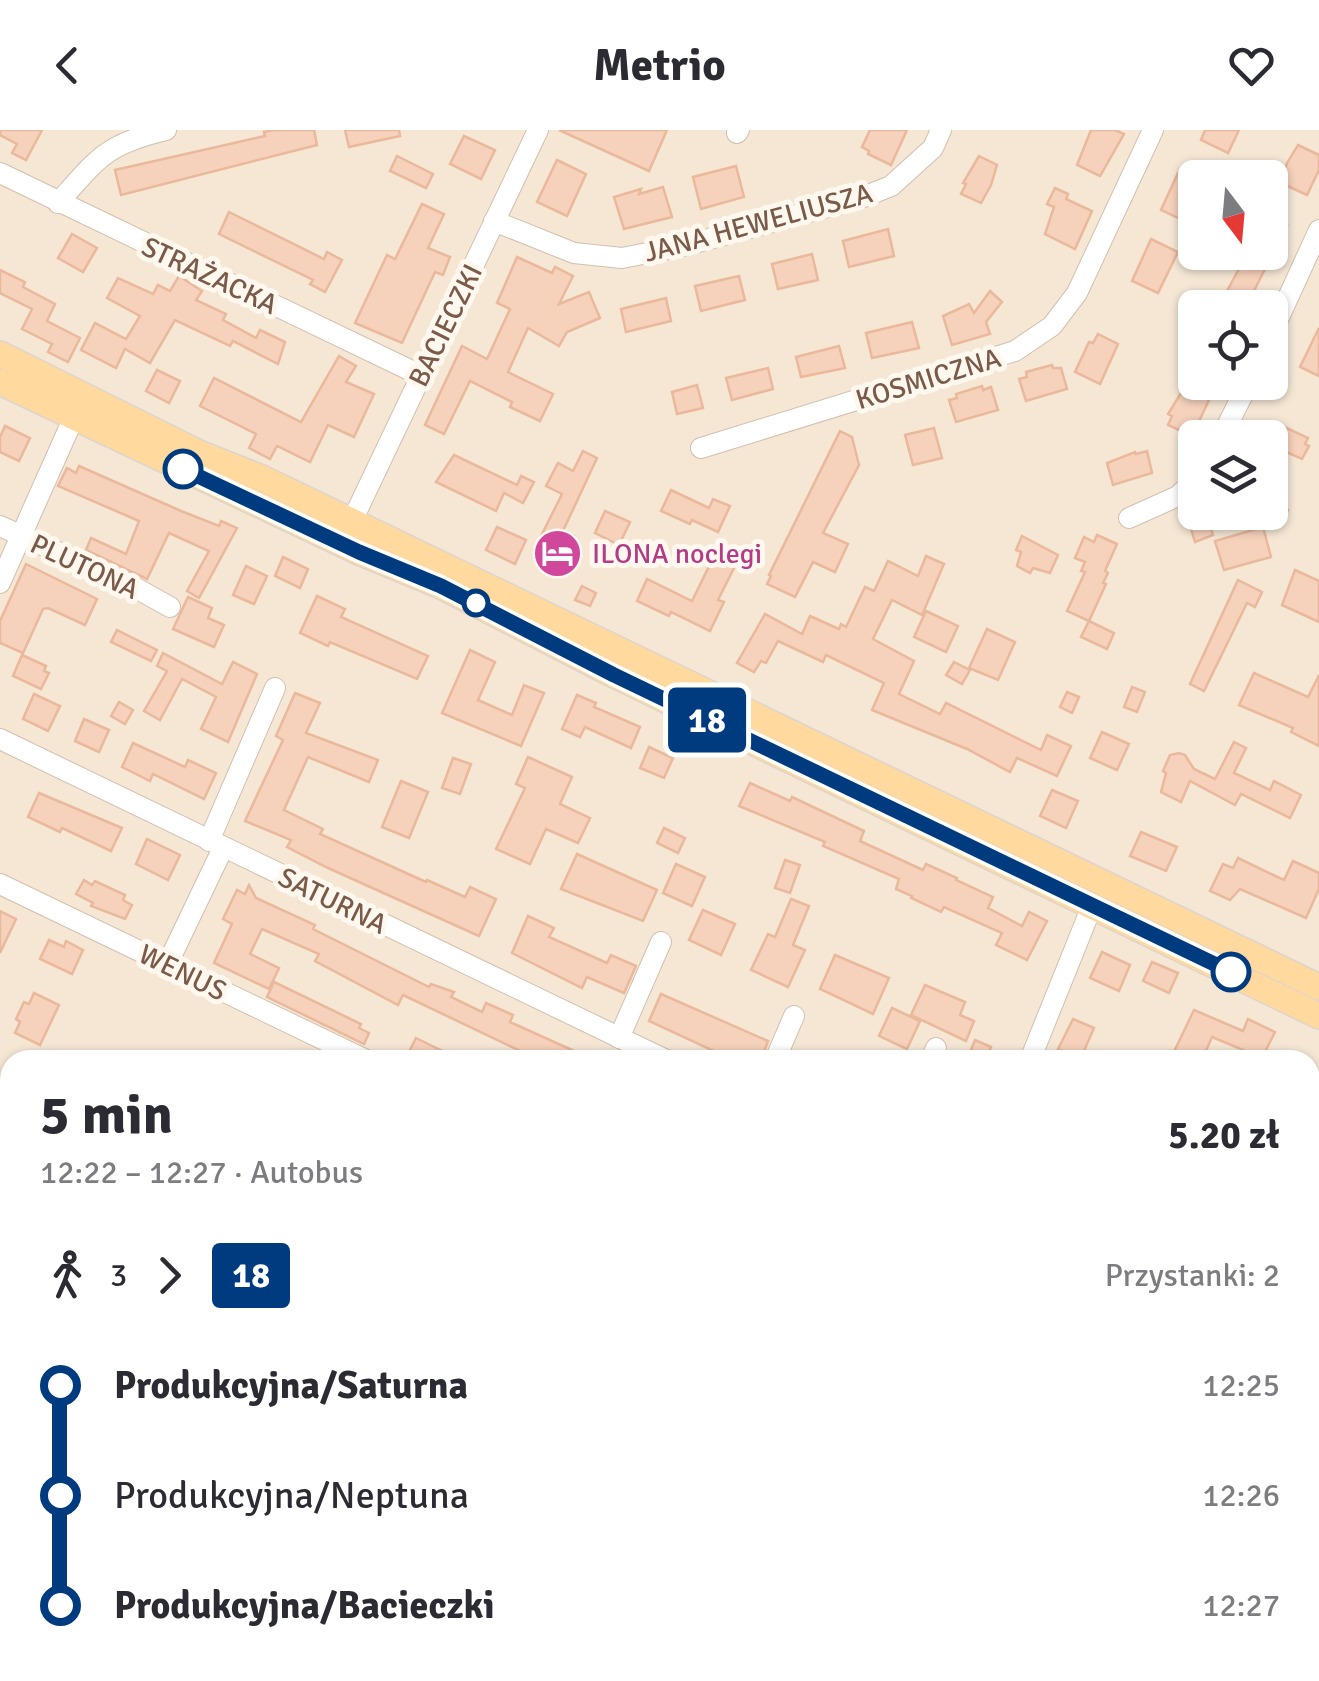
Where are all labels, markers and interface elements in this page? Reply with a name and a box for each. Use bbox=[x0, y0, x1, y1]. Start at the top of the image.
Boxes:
icon: back bbox=[40, 38, 95, 93]
text: Metrio bbox=[593, 38, 726, 93]
icon: heart bbox=[1224, 38, 1279, 93]
north arrow bbox=[1178, 160, 1288, 270]
map controls bbox=[1178, 160, 1288, 530]
street label: JANA HEWELIUSZA bbox=[640, 176, 876, 270]
street label: STRAŻACKA bbox=[136, 230, 283, 322]
street label: BACIECZKI bbox=[402, 259, 490, 392]
button: locate bbox=[1178, 290, 1288, 400]
street label: KOSMICZNA bbox=[852, 341, 1005, 417]
button: layers bbox=[1178, 420, 1288, 530]
unlabelled marker bbox=[164, 450, 202, 488]
street label: PLUTONA bbox=[25, 527, 144, 607]
hotel icon: ILONA noclegi bbox=[531, 527, 583, 579]
place label: ILONA noclegi bbox=[592, 537, 762, 571]
unlabelled marker bbox=[463, 590, 489, 616]
line badge: 18 bbox=[662, 688, 752, 752]
text: 18 bbox=[688, 699, 726, 742]
street label: SATURNA bbox=[273, 860, 392, 942]
street label: WENUS bbox=[133, 937, 232, 1009]
unlabelled marker bbox=[1212, 953, 1250, 991]
text: 5 min bbox=[40, 1081, 173, 1149]
text: 5.20 zł bbox=[1168, 1112, 1280, 1159]
text: 12:22 – 12:27 · Autobus bbox=[40, 1153, 363, 1192]
icon: walk bbox=[40, 1248, 95, 1303]
icon: forward bbox=[142, 1248, 197, 1303]
text: 18 bbox=[232, 1254, 270, 1297]
text: 3 bbox=[110, 1256, 127, 1295]
text: Przystanki: 2 bbox=[1105, 1256, 1280, 1295]
text: Produkcyjna/Saturna bbox=[114, 1362, 468, 1409]
text: 12:25 bbox=[1202, 1366, 1280, 1405]
text: Produkcyjna/Neptuna bbox=[114, 1472, 469, 1519]
text: 12:26 bbox=[1202, 1476, 1280, 1515]
text: Produkcyjna/Bacieczki bbox=[114, 1582, 495, 1629]
text: 12:27 bbox=[1202, 1586, 1280, 1625]

